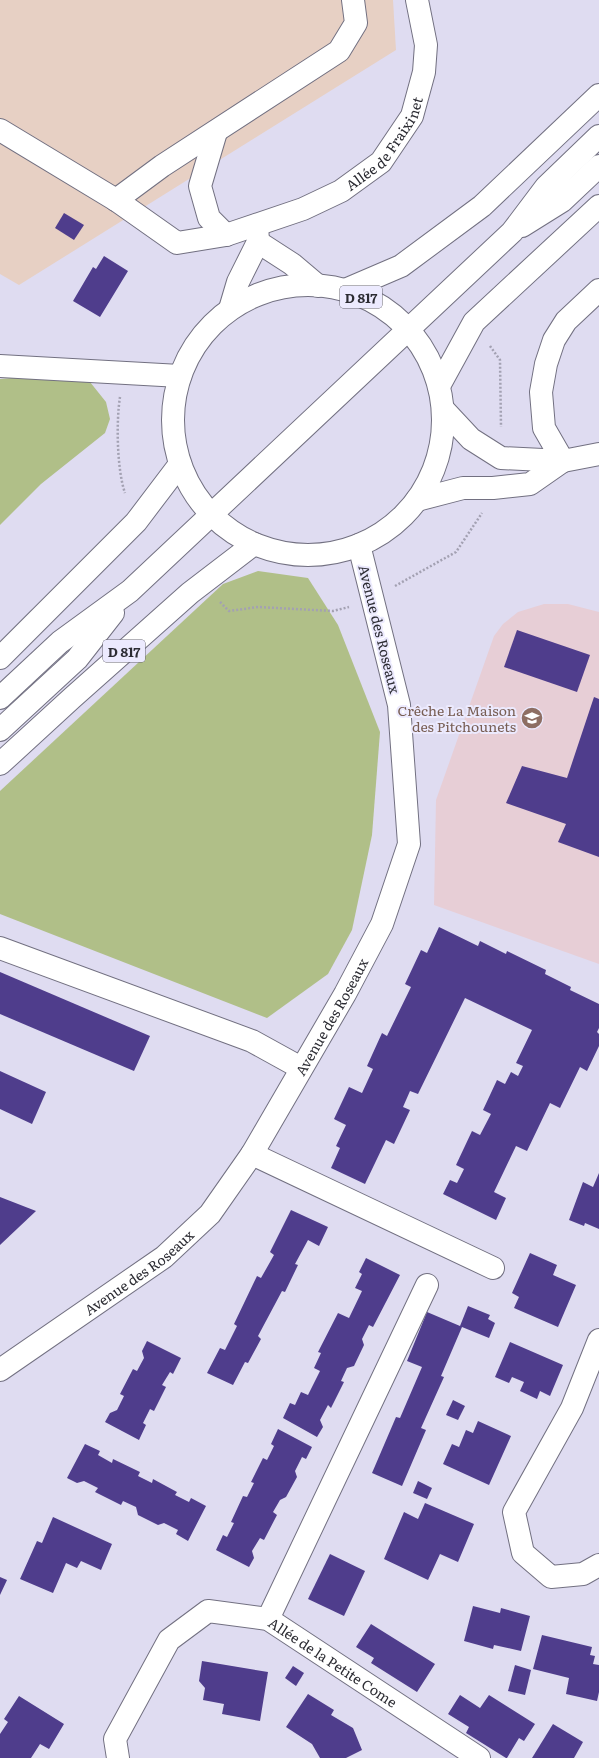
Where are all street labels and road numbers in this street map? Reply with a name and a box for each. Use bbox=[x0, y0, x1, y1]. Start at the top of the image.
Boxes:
street label: Allée de Fraixinet bbox=[341, 94, 427, 195]
road number: D 817 bbox=[340, 286, 382, 308]
street label: Avenue des Roseaux bbox=[354, 563, 406, 695]
road number: D 817 bbox=[103, 640, 145, 662]
street label: Avenue des Roseaux bbox=[290, 954, 372, 1079]
street label: Avenue des Roseaux bbox=[80, 1224, 198, 1319]
street label: Allée de la Petite Come bbox=[265, 1612, 401, 1712]

